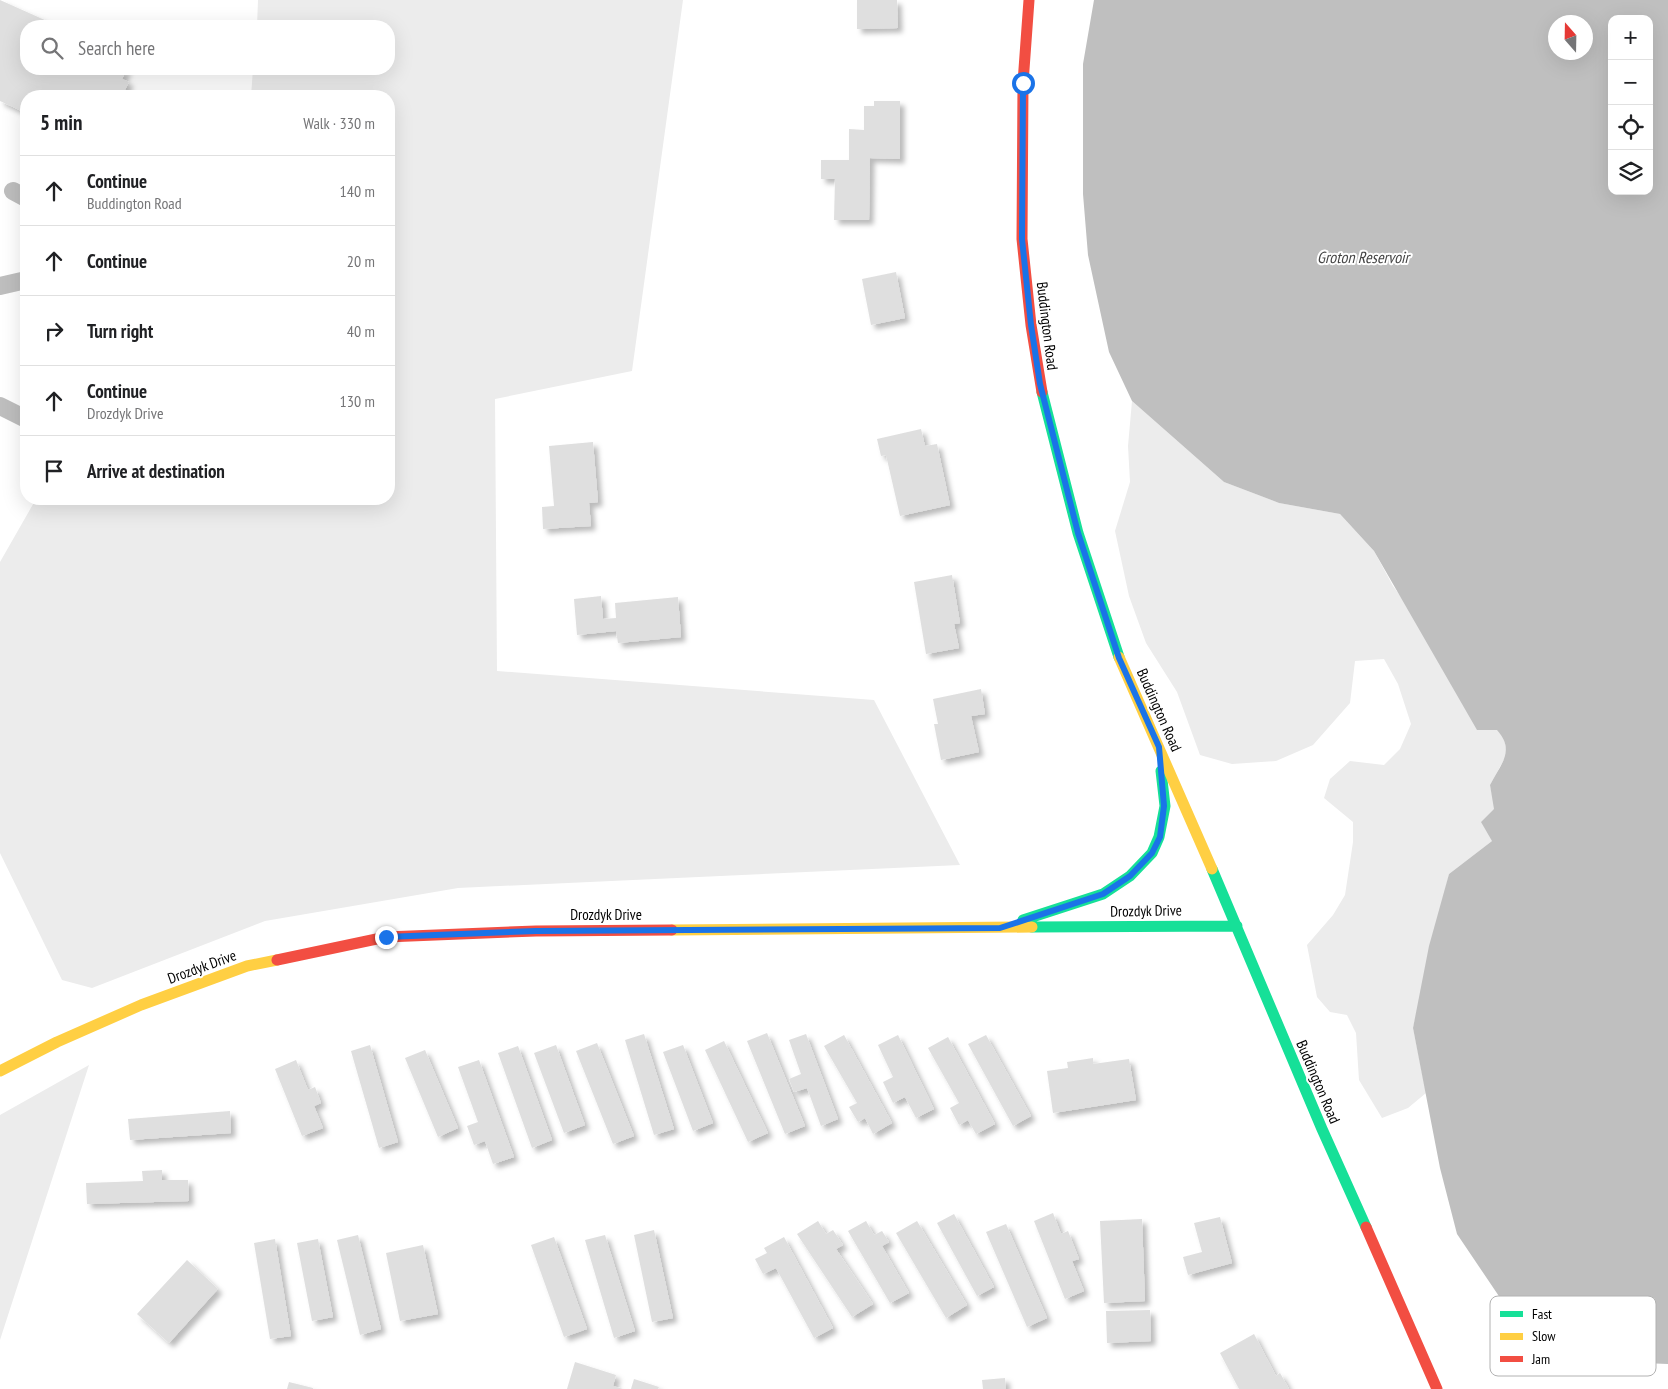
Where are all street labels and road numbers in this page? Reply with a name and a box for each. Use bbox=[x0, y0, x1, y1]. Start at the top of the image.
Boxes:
street label: Buddington Road bbox=[1033, 281, 1062, 371]
street label: Buddington Road bbox=[1133, 665, 1186, 754]
street label: Drozdyk Drive bbox=[1110, 900, 1182, 921]
street label: Drozdyk Drive bbox=[570, 905, 642, 924]
street label: Drozdyk Drive bbox=[165, 945, 239, 988]
street label: Buddington Road bbox=[1292, 1037, 1345, 1126]

